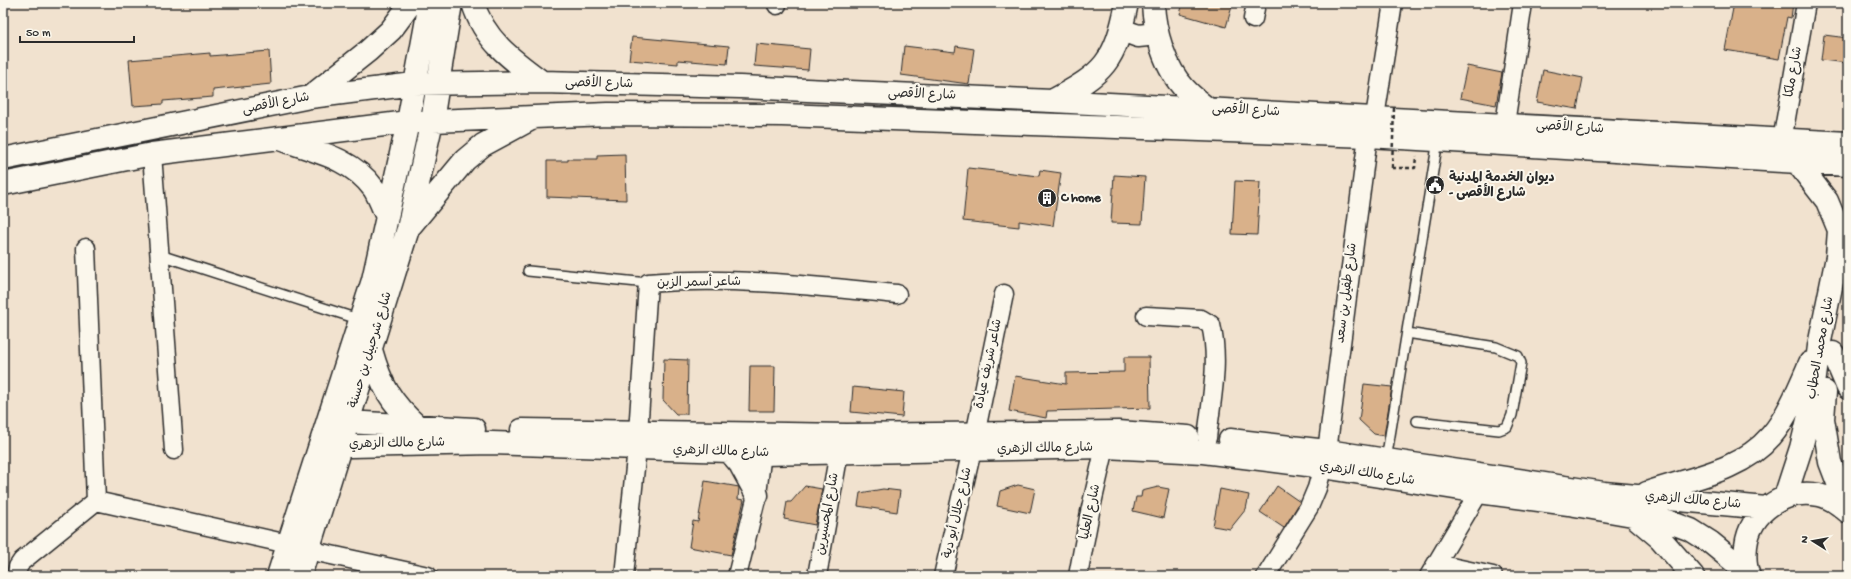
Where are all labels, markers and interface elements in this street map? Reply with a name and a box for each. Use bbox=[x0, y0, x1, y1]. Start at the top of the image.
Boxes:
scale bar bbox=[20, 18, 134, 44]
text: 50 m bbox=[26, 27, 51, 41]
street label: شارع ملكا bbox=[1782, 45, 1806, 99]
street label: شارع الأقصى bbox=[565, 73, 633, 92]
street label: شارع الأقصى bbox=[888, 83, 956, 104]
street label: شارع الأقصى bbox=[241, 87, 311, 118]
street label: شارع الأقصى bbox=[1212, 99, 1281, 120]
street label: شارع الأقصى bbox=[1536, 116, 1605, 137]
place label: ديوان الخدمة المدنية - شارع الأقصى bbox=[1449, 170, 1555, 201]
public building icon: ديوان الخدمة المدنية - شارع الأقصى bbox=[1424, 174, 1446, 196]
building icon: C home bbox=[1036, 187, 1058, 209]
place label: C home bbox=[1060, 191, 1102, 206]
street label: شارع طفيل بن سعد bbox=[1333, 242, 1361, 344]
street label: شاعر أسمر الزبن bbox=[657, 273, 741, 291]
street label: شارع شرحبيل بن حسنة bbox=[345, 290, 396, 410]
street label: شارع محمد الحطاب bbox=[1805, 295, 1837, 401]
street label: شاعر شريف عيادة bbox=[972, 318, 1006, 410]
street label: شارع مالك الزهري bbox=[349, 436, 445, 452]
street label: شارع مالك الزهري bbox=[997, 441, 1093, 457]
street label: شارع مالك الزهري bbox=[673, 443, 769, 461]
street label: شارع مالك الزهري bbox=[1318, 459, 1416, 489]
street label: شارع جلال أبو دية bbox=[938, 466, 976, 560]
street label: شارع المحسيرين bbox=[813, 472, 843, 556]
street label: شارع العليا bbox=[1078, 483, 1104, 541]
street label: شارع مالك الزهري bbox=[1644, 489, 1742, 513]
north arrow bbox=[1793, 521, 1833, 561]
text: N bbox=[1799, 535, 1812, 544]

